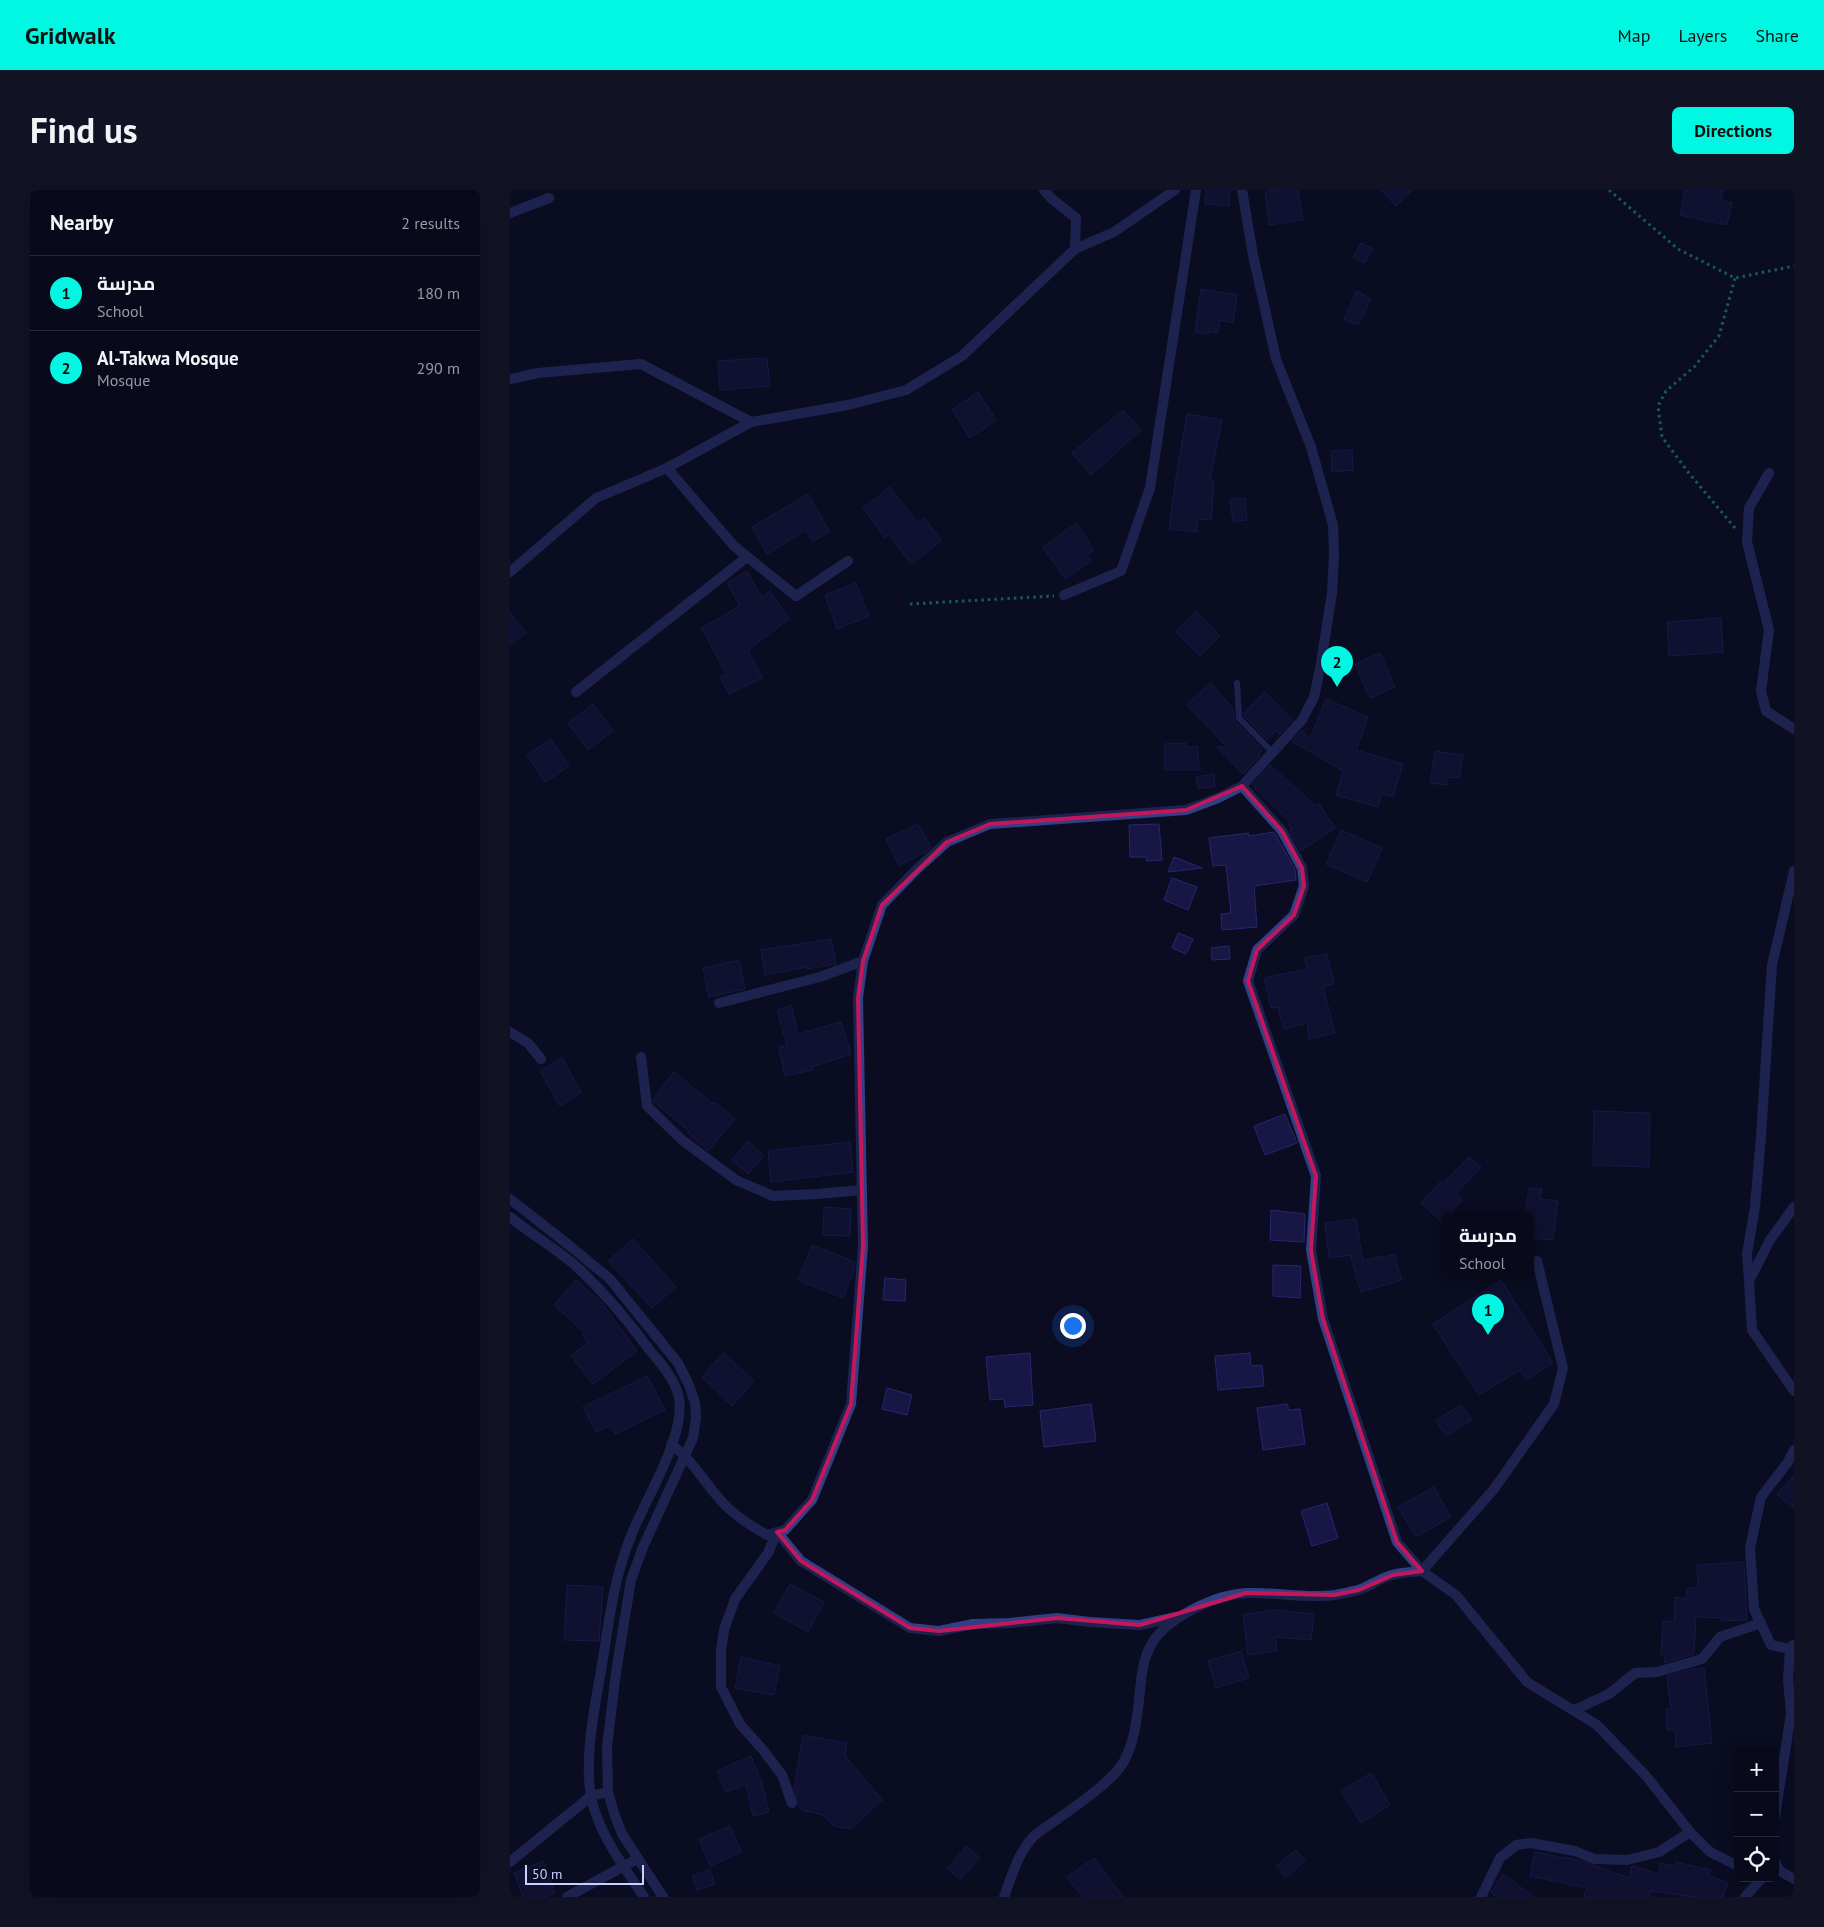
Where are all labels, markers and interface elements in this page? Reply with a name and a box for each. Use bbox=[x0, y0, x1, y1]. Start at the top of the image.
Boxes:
text: Gridwalk bbox=[25, 20, 115, 51]
text: Map bbox=[1618, 24, 1650, 47]
text: Layers bbox=[1678, 24, 1727, 47]
text: Share bbox=[1755, 24, 1799, 47]
text: Find us bbox=[30, 107, 138, 153]
button: Directions bbox=[1672, 107, 1794, 154]
text: Nearby bbox=[50, 209, 113, 236]
text: 2 results bbox=[401, 213, 460, 233]
text: مدرسة bbox=[97, 271, 155, 295]
text: 1 bbox=[61, 283, 71, 303]
text: 180 m bbox=[417, 283, 460, 303]
text: School bbox=[97, 301, 143, 321]
text: Al-Takwa Mosque bbox=[97, 346, 239, 370]
text: 2 bbox=[61, 358, 71, 378]
text: 290 m bbox=[417, 358, 460, 378]
text: Mosque bbox=[97, 370, 150, 390]
pin: 2 bbox=[1321, 646, 1353, 687]
popup bbox=[1442, 1212, 1534, 1277]
text: مدرسة bbox=[1459, 1223, 1517, 1247]
text: School bbox=[1459, 1253, 1505, 1273]
pin: 1 bbox=[1472, 1294, 1504, 1335]
your location bbox=[1060, 1313, 1086, 1339]
map controls bbox=[1734, 1747, 1779, 1882]
button: + bbox=[1734, 1747, 1779, 1792]
button: − bbox=[1734, 1792, 1779, 1837]
button: locate bbox=[1734, 1837, 1779, 1882]
scale bar bbox=[525, 1862, 644, 1885]
text: 50 m bbox=[532, 1865, 562, 1883]

